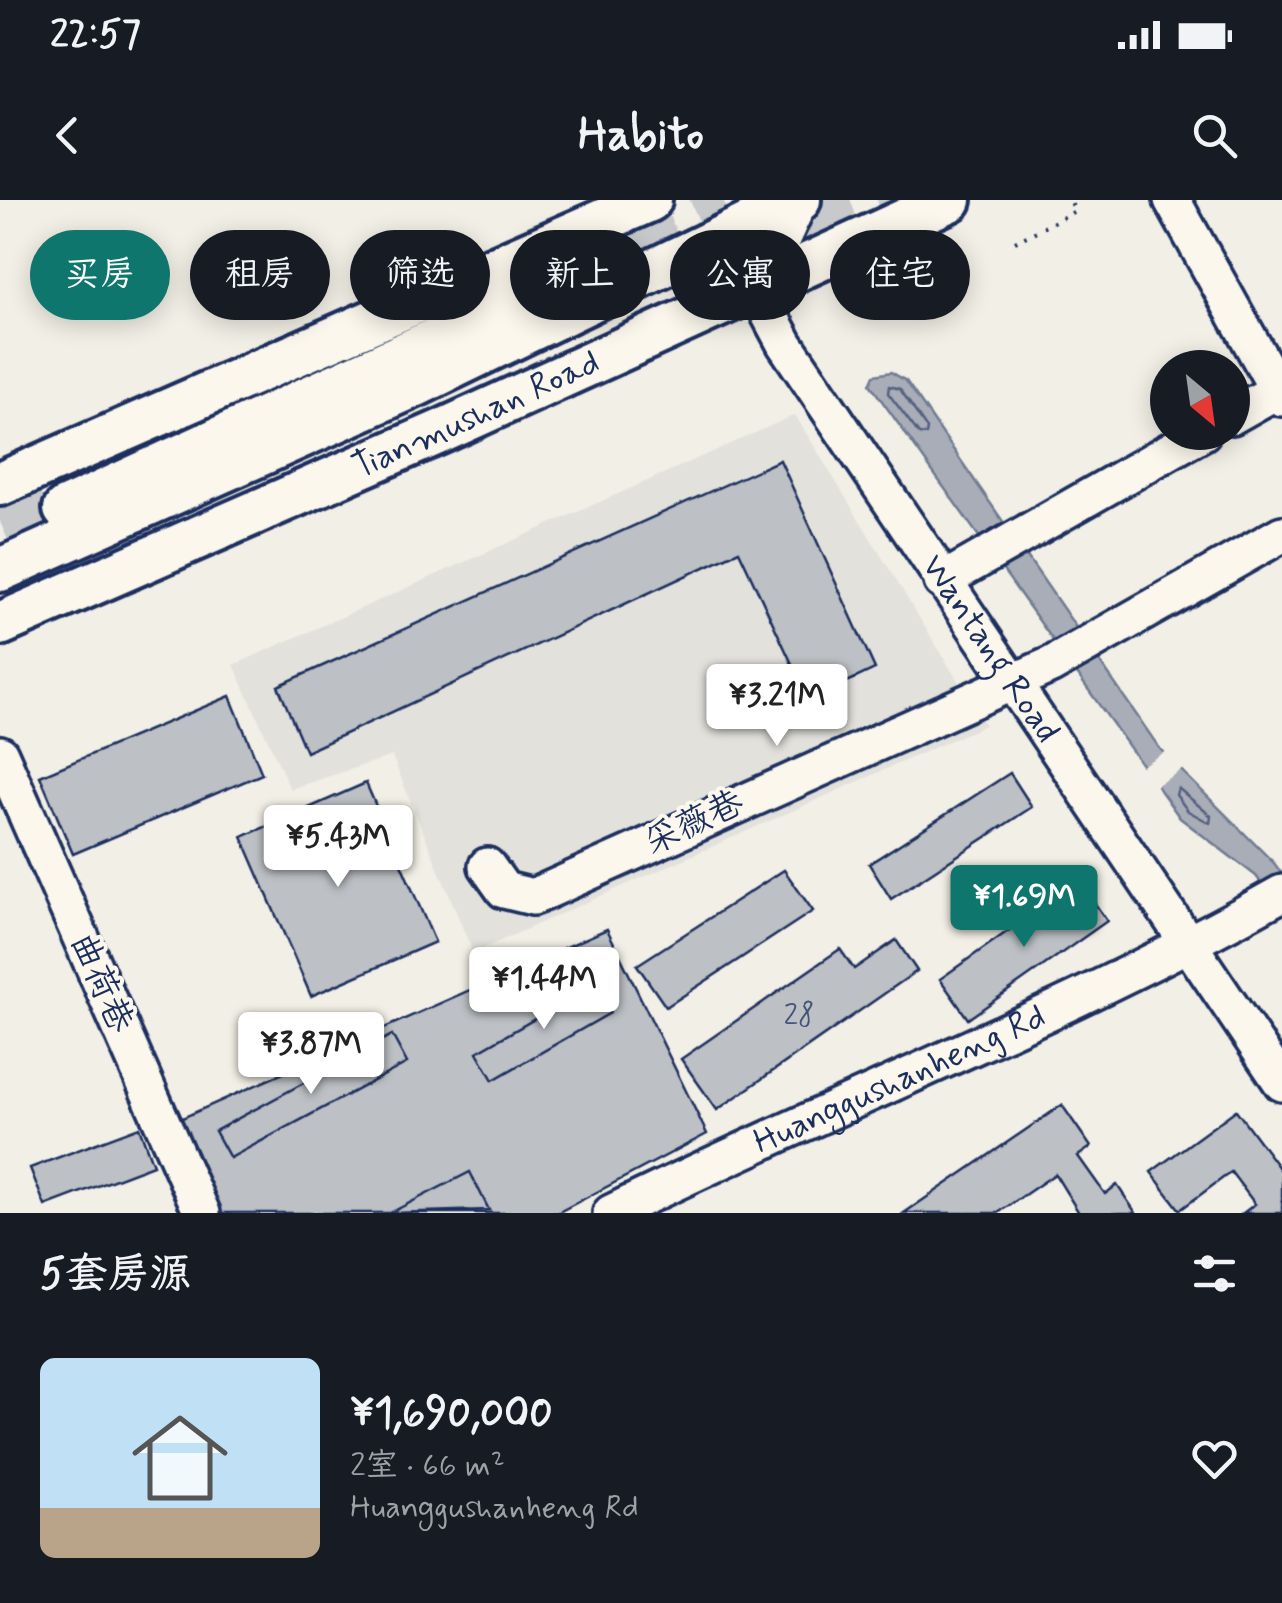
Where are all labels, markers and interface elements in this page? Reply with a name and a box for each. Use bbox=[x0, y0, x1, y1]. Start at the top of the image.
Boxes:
text: 22:57 bbox=[50, 11, 141, 60]
text: Habito bbox=[578, 106, 704, 165]
icon: back bbox=[40, 108, 95, 163]
icon: search bbox=[1187, 108, 1242, 163]
chip: 买房 bbox=[30, 230, 170, 320]
chip: 租房 bbox=[190, 230, 330, 320]
chip: 筛选 bbox=[350, 230, 490, 320]
chip: 新上 bbox=[510, 230, 650, 320]
chip: 公寓 bbox=[670, 230, 810, 320]
chip: 住宅 bbox=[830, 230, 970, 320]
street label: Tianmushan Road bbox=[345, 339, 607, 490]
north arrow bbox=[1150, 350, 1250, 450]
map controls bbox=[1150, 350, 1250, 450]
street label: Wantang Road bbox=[910, 546, 1070, 752]
pin: ¥3.21M bbox=[696, 664, 858, 749]
text: ¥3.21M bbox=[728, 675, 826, 717]
street label: 采薇巷 bbox=[637, 780, 751, 866]
pin: ¥5.43M bbox=[257, 805, 419, 890]
text: ¥5.43M bbox=[286, 816, 390, 858]
pin: ¥1.69M bbox=[943, 865, 1105, 950]
text: ¥1.69M bbox=[973, 876, 1075, 918]
street label: 曲荷巷 bbox=[59, 926, 143, 1040]
pin: ¥1.44M bbox=[463, 947, 625, 1032]
text: ¥1.44M bbox=[491, 958, 597, 1000]
street label: Huanggushanheng Rd bbox=[746, 994, 1053, 1166]
house number: 28 bbox=[783, 996, 815, 1035]
pin: ¥3.87M bbox=[230, 1012, 392, 1097]
text: ¥3.87M bbox=[260, 1023, 362, 1065]
icon: filters bbox=[1187, 1246, 1242, 1301]
text: 5套房源 bbox=[40, 1248, 191, 1303]
text: ¥1,690,000 bbox=[350, 1387, 553, 1442]
icon: home bbox=[120, 1398, 240, 1518]
icon: heart bbox=[1187, 1431, 1242, 1486]
text: 2室 · 66 m² bbox=[350, 1445, 505, 1487]
text: Huanggushanheng Rd bbox=[350, 1487, 639, 1529]

